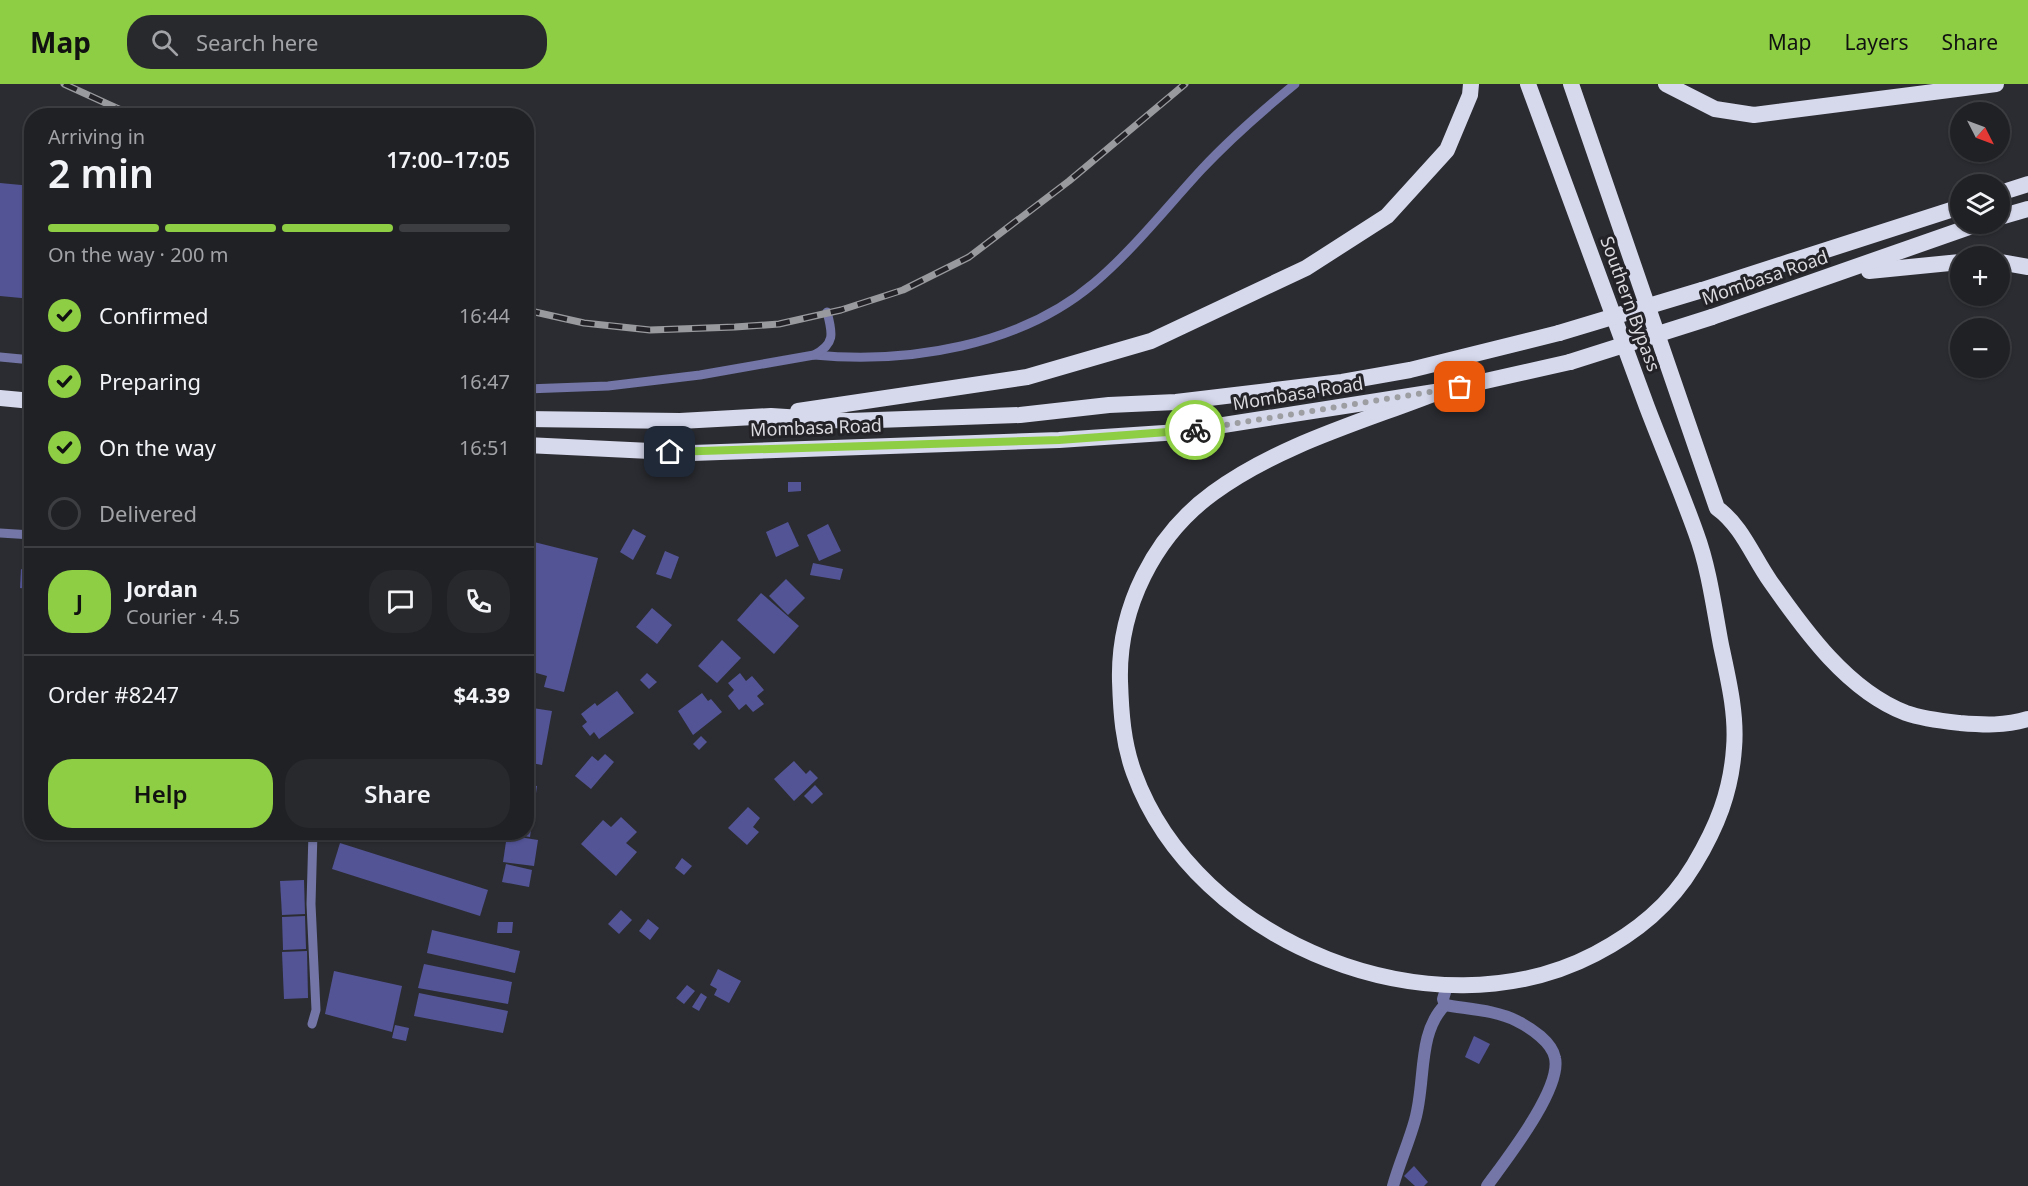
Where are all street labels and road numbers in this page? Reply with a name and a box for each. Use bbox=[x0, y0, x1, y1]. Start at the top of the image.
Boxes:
street label: Southern Bypass bbox=[1595, 233, 1667, 375]
street label: Mombasa Road bbox=[1698, 244, 1831, 310]
street label: Mombasa Road bbox=[1231, 371, 1365, 415]
street label: Mombasa Road bbox=[750, 413, 882, 441]

